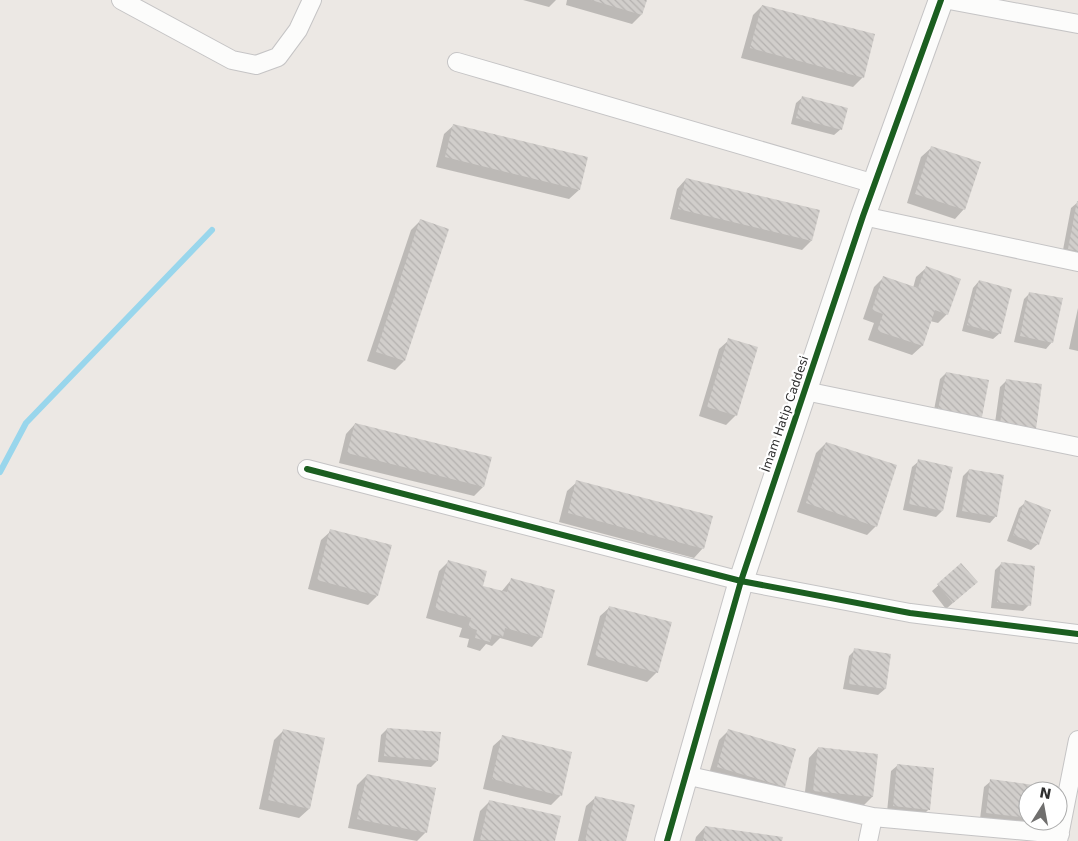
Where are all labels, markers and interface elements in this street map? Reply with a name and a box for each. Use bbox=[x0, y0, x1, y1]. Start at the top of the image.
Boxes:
street label: İmam Hatip Caddesi bbox=[758, 354, 811, 474]
north arrow bbox=[1018, 781, 1068, 831]
text: N bbox=[1038, 784, 1053, 802]

